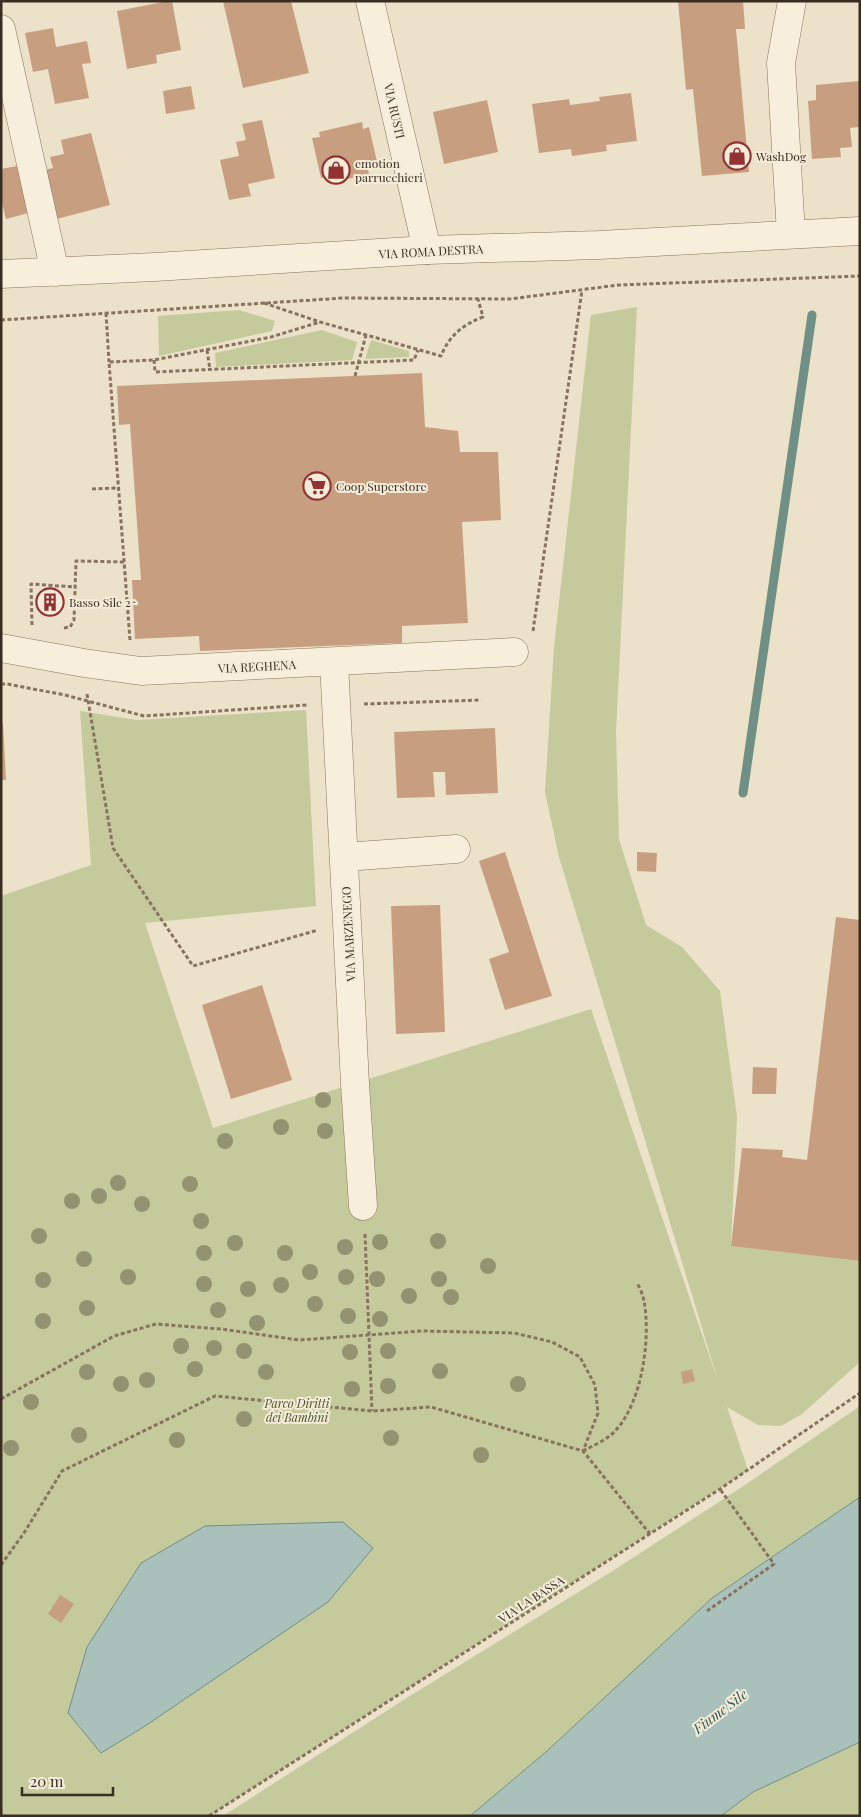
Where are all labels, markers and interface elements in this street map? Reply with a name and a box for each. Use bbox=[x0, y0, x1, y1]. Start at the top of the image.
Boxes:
street label: VIA RUSTI bbox=[381, 81, 409, 140]
shop icon: WashDog bbox=[722, 141, 752, 171]
place label: WashDog bbox=[755, 148, 807, 164]
shop icon: emotion parrucchieri bbox=[321, 155, 351, 185]
place label: emotion parrucchieri bbox=[355, 155, 423, 185]
street label: VIA ROMA DESTRA bbox=[377, 240, 484, 262]
supermarket icon: Coop Superstore bbox=[302, 471, 332, 501]
place label: Coop Superstore bbox=[336, 478, 427, 494]
building icon: Basso Sile 2^ bbox=[35, 587, 65, 617]
place label: Basso Sile 2^ bbox=[69, 594, 137, 610]
street label: VIA REGHENA bbox=[217, 656, 297, 676]
street label: VIA MARZENEGO bbox=[338, 886, 359, 983]
park label: Parco Diritti dei Bambini bbox=[264, 1395, 330, 1425]
street label: VIA LA BASSA bbox=[494, 1572, 567, 1627]
water label: Fiume Sile bbox=[688, 1684, 751, 1738]
scale bar bbox=[22, 1764, 114, 1796]
text: 20 m bbox=[30, 1771, 64, 1791]

